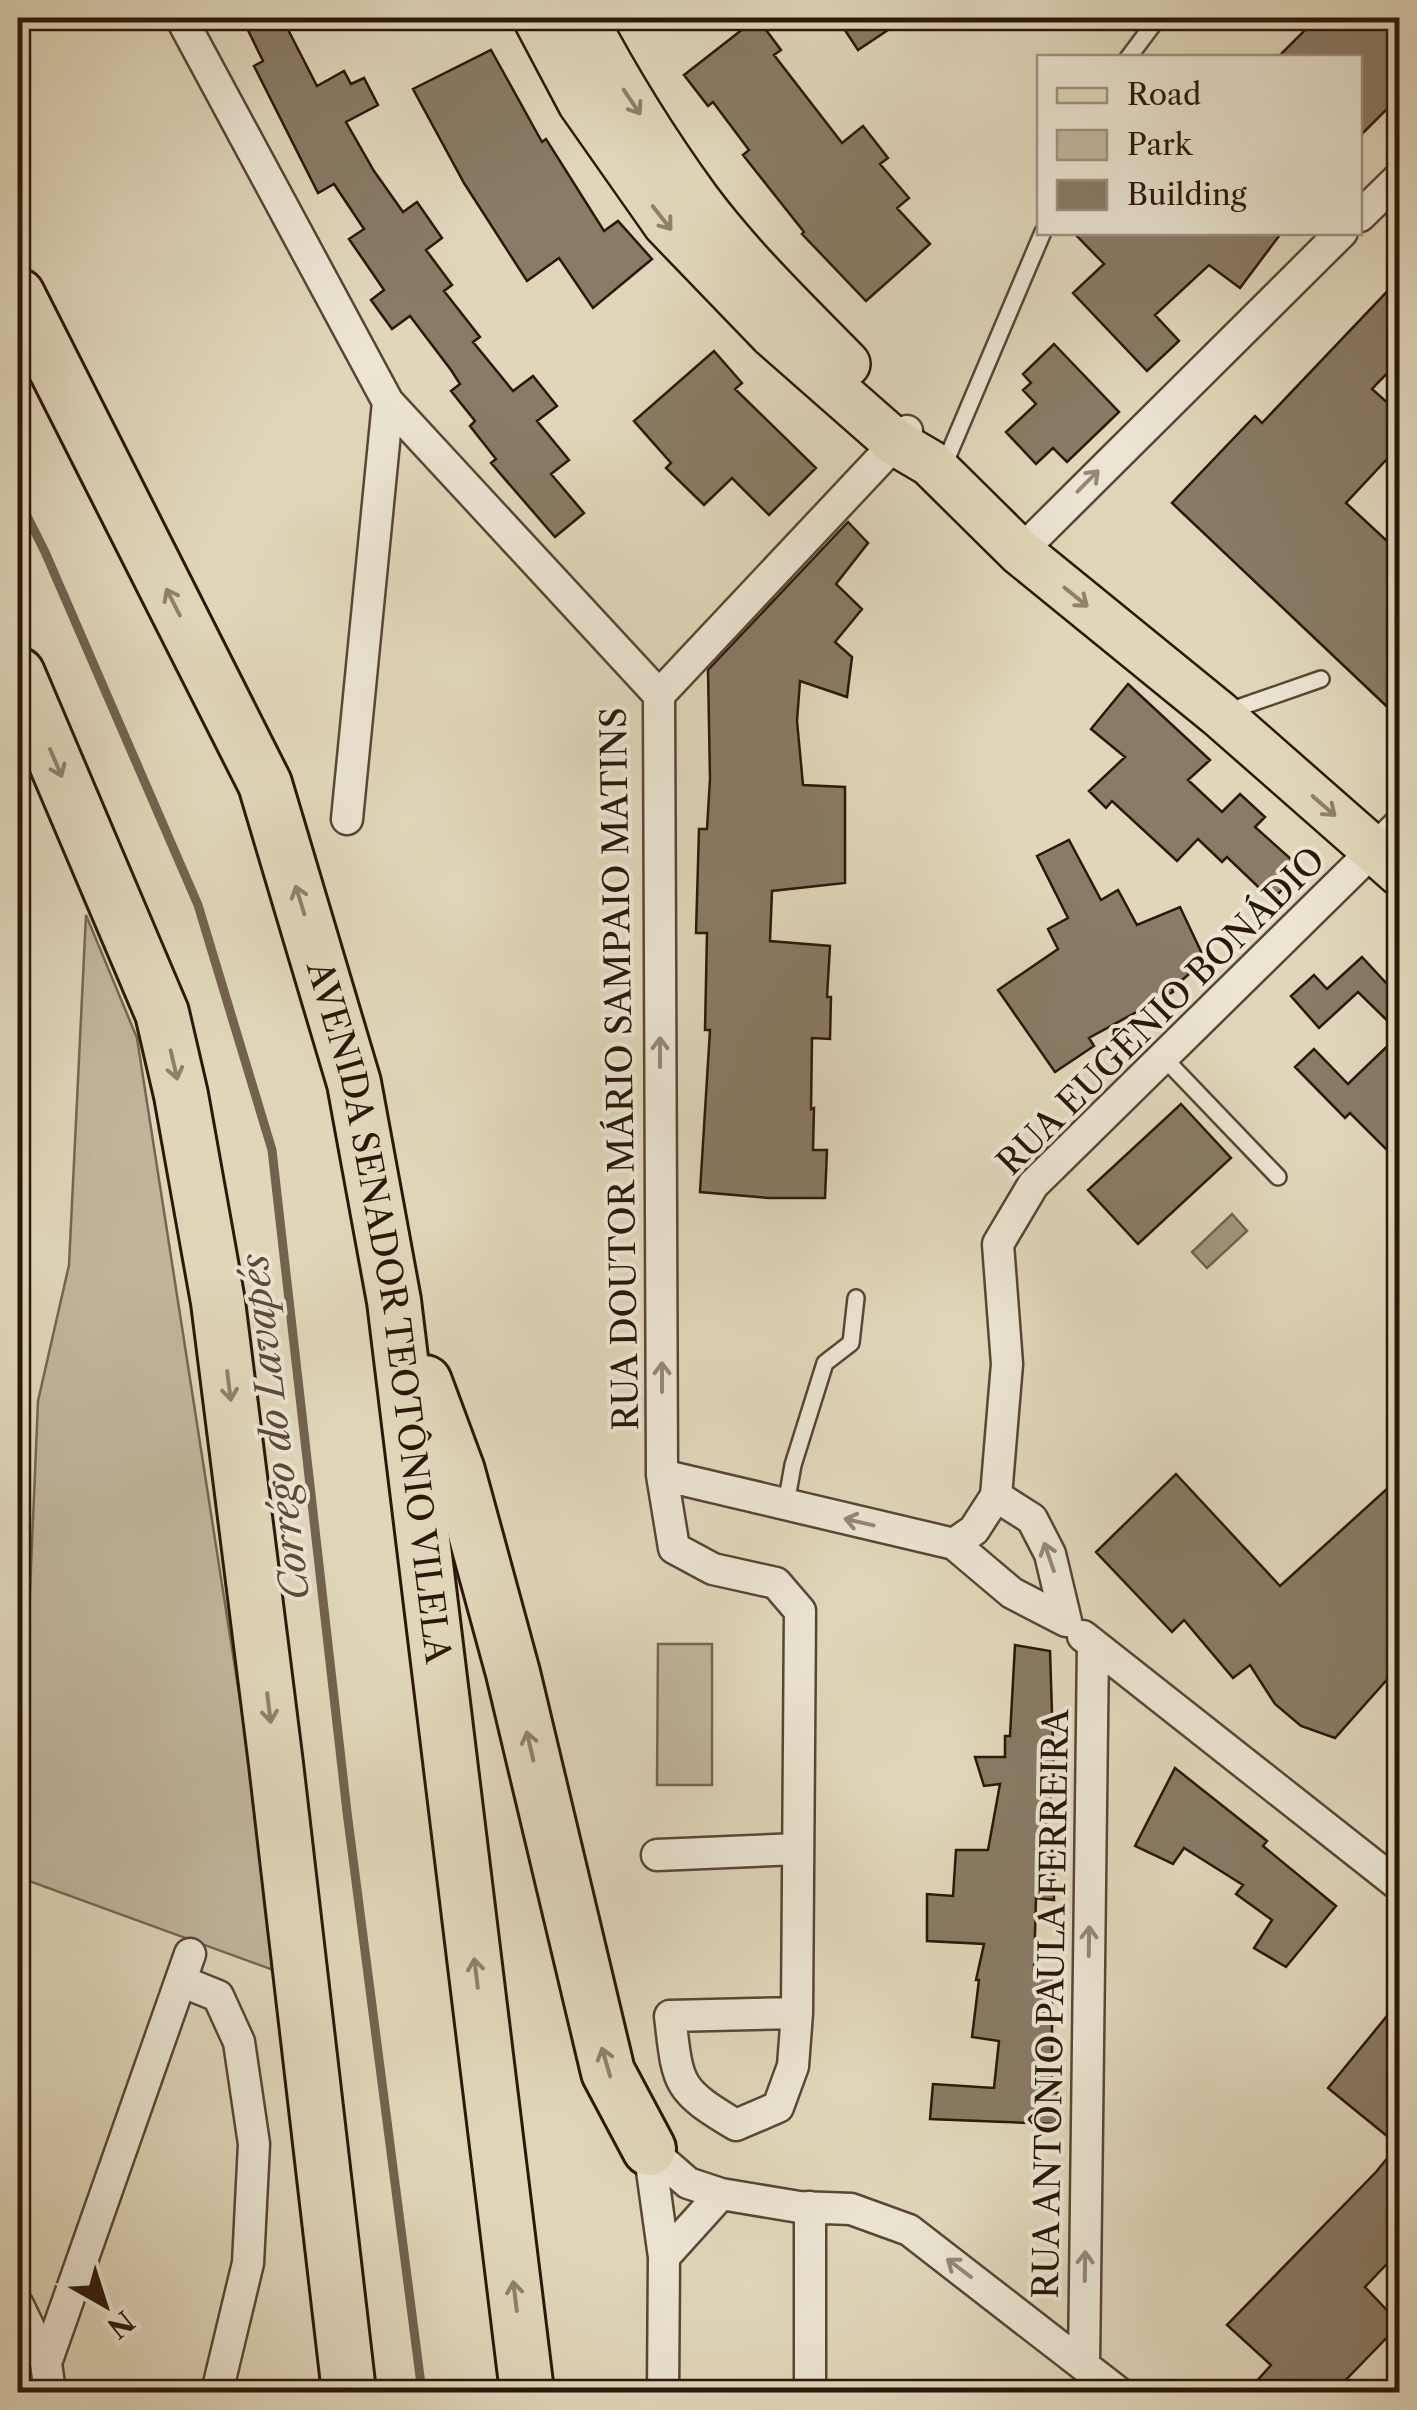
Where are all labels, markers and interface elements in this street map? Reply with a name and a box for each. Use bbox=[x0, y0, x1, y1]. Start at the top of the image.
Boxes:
legend bbox=[1037, 55, 1362, 235]
text: Road bbox=[1127, 76, 1201, 113]
one-way arrow bbox=[621, 88, 642, 116]
text: Park bbox=[1127, 126, 1194, 163]
text: Building bbox=[1127, 176, 1247, 213]
one-way arrow bbox=[652, 204, 673, 231]
one-way arrow bbox=[1076, 470, 1100, 494]
one-way arrow bbox=[1062, 586, 1088, 608]
one-way arrow bbox=[163, 588, 182, 618]
street label: RUA DOUTOR MÁRIO SAMPAIO MATINS bbox=[592, 707, 647, 1431]
one-way arrow bbox=[48, 747, 66, 778]
one-way arrow bbox=[1311, 795, 1336, 818]
street label: RUA EUGÊNIO BONÁDIO bbox=[988, 838, 1334, 1184]
one-way arrow bbox=[290, 885, 308, 917]
street label: AVENIDA SENADOR TEOTÔNIO VILELA bbox=[298, 955, 460, 1667]
one-way arrow bbox=[650, 1037, 670, 1070]
one-way arrow bbox=[166, 1048, 184, 1080]
water label: Corrégo do Lavapés bbox=[230, 1251, 319, 1603]
one-way arrow bbox=[652, 1362, 672, 1394]
one-way arrow bbox=[220, 1369, 239, 1401]
one-way arrow bbox=[844, 1511, 875, 1530]
one-way arrow bbox=[1038, 1542, 1056, 1574]
one-way arrow bbox=[260, 1691, 279, 1724]
street label: RUA ANTÔNIO PAULA FERREIRA bbox=[1024, 1708, 1077, 2299]
one-way arrow bbox=[520, 1731, 538, 1763]
one-way arrow bbox=[1080, 1926, 1099, 1958]
one-way arrow bbox=[466, 1957, 485, 1990]
one-way arrow bbox=[596, 2046, 614, 2078]
one-way arrow bbox=[1076, 2251, 1094, 2284]
north arrow bbox=[55, 2255, 155, 2355]
one-way arrow bbox=[946, 2257, 972, 2279]
one-way arrow bbox=[505, 2280, 524, 2312]
text: N bbox=[101, 2304, 141, 2345]

